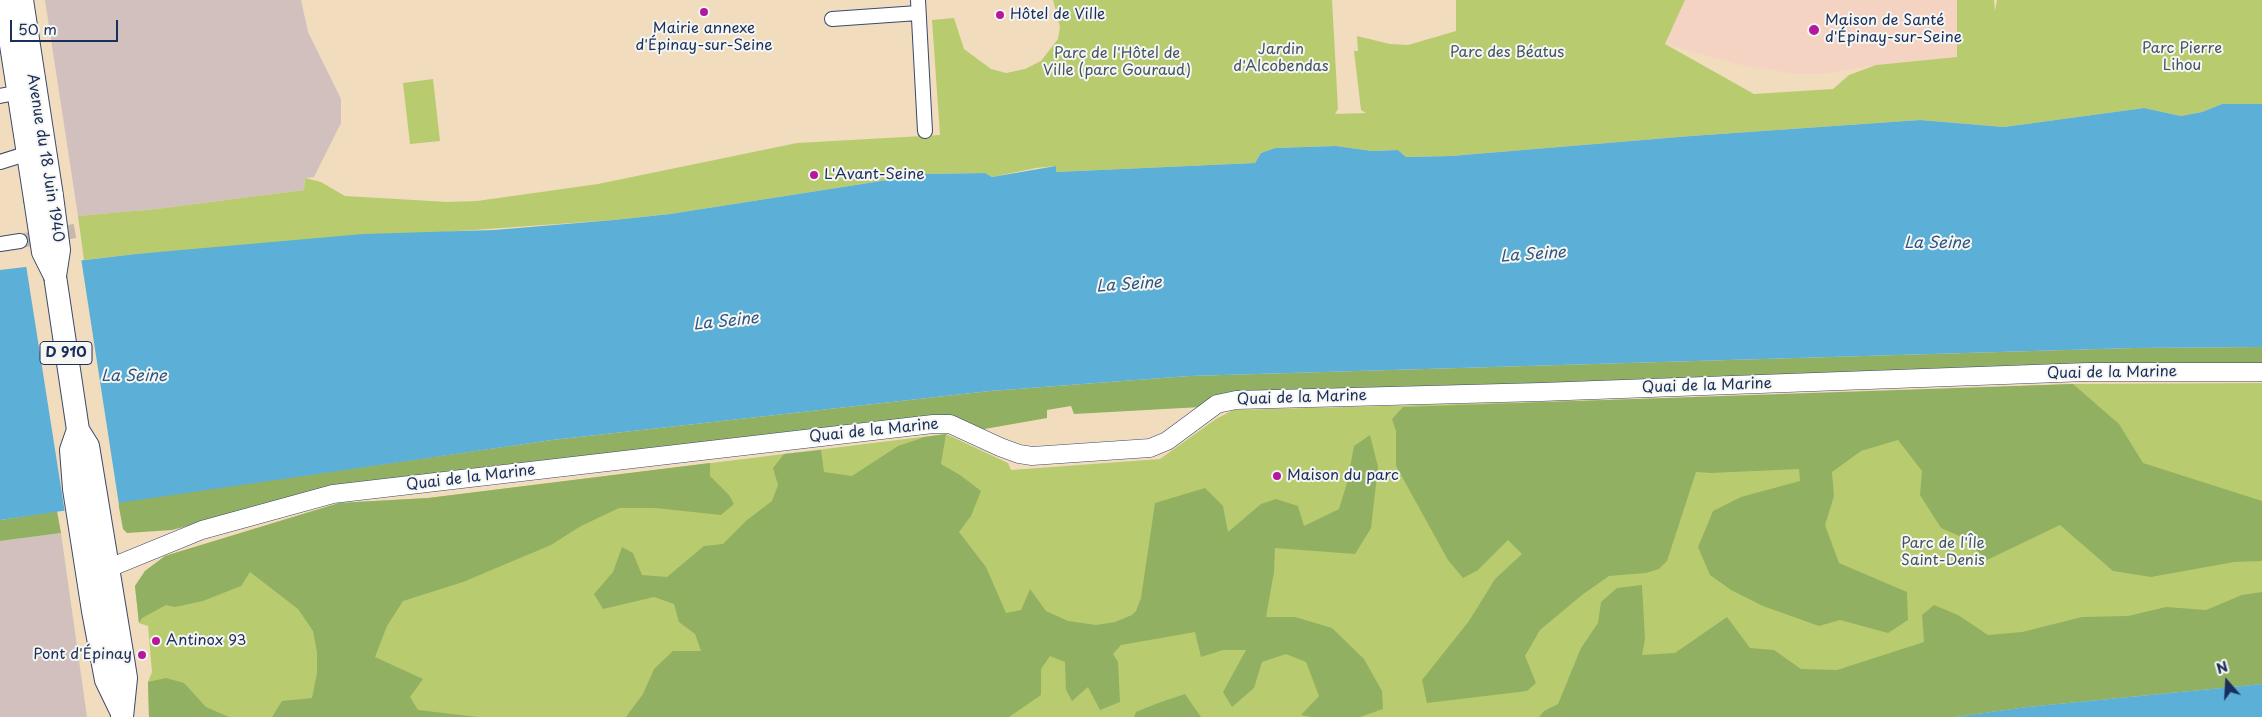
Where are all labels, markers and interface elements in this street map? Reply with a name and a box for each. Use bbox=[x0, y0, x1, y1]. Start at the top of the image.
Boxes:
marker: Mairie annexe d'Épinay-sur-Seine bbox=[698, 6, 710, 18]
place label: Hôtel de Ville bbox=[1010, 6, 1105, 24]
marker: Hôtel de Ville bbox=[994, 9, 1006, 21]
scale bar bbox=[12, 10, 120, 42]
place label: Maison de Santé d'Épinay-sur-Seine bbox=[1825, 12, 1962, 47]
text: 50 m bbox=[18, 17, 57, 40]
place label: Mairie annexe d'Épinay-sur-Seine bbox=[635, 20, 773, 55]
marker: Maison de Santé d'Épinay-sur-Seine bbox=[1807, 23, 1821, 37]
park label: Parc Pierre Lihou bbox=[2142, 40, 2222, 75]
park label: Jardin d'Alcobendas bbox=[1233, 41, 1329, 76]
park label: Parc des Béatus bbox=[1450, 44, 1564, 62]
park label: Parc de l'Hôtel de Ville (parc Gouraud) bbox=[1043, 45, 1191, 80]
street label: Avenue du 18 Juin 1940 bbox=[23, 72, 67, 244]
place label: L'Avant-Seine bbox=[824, 166, 925, 184]
marker: L'Avant-Seine bbox=[808, 169, 820, 181]
water label: La Seine bbox=[1904, 234, 1970, 254]
water label: La Seine bbox=[1499, 243, 1567, 267]
water label: La Seine bbox=[1095, 273, 1163, 297]
water label: La Seine bbox=[692, 309, 760, 335]
road number: D 910 bbox=[40, 342, 92, 364]
street label: Quai de la Marine bbox=[2047, 363, 2177, 383]
water label: La Seine bbox=[101, 367, 167, 387]
street label: Quai de la Marine bbox=[1642, 375, 1772, 397]
street label: Quai de la Marine bbox=[1237, 387, 1367, 409]
street label: Quai de la Marine bbox=[808, 415, 940, 447]
street label: Quai de la Marine bbox=[405, 461, 537, 495]
place label: Maison du parc bbox=[1287, 467, 1399, 485]
marker: Maison du parc bbox=[1271, 470, 1283, 482]
park label: Parc de l'Île Saint-Denis bbox=[1901, 535, 1985, 570]
place label: Antinox 93 bbox=[166, 632, 246, 650]
marker: Antinox 93 bbox=[150, 635, 162, 647]
place label: Pont d'Épinay bbox=[33, 646, 132, 664]
marker: Pont d'Épinay bbox=[136, 649, 148, 661]
text: N bbox=[2213, 656, 2231, 679]
north arrow bbox=[2202, 657, 2252, 707]

